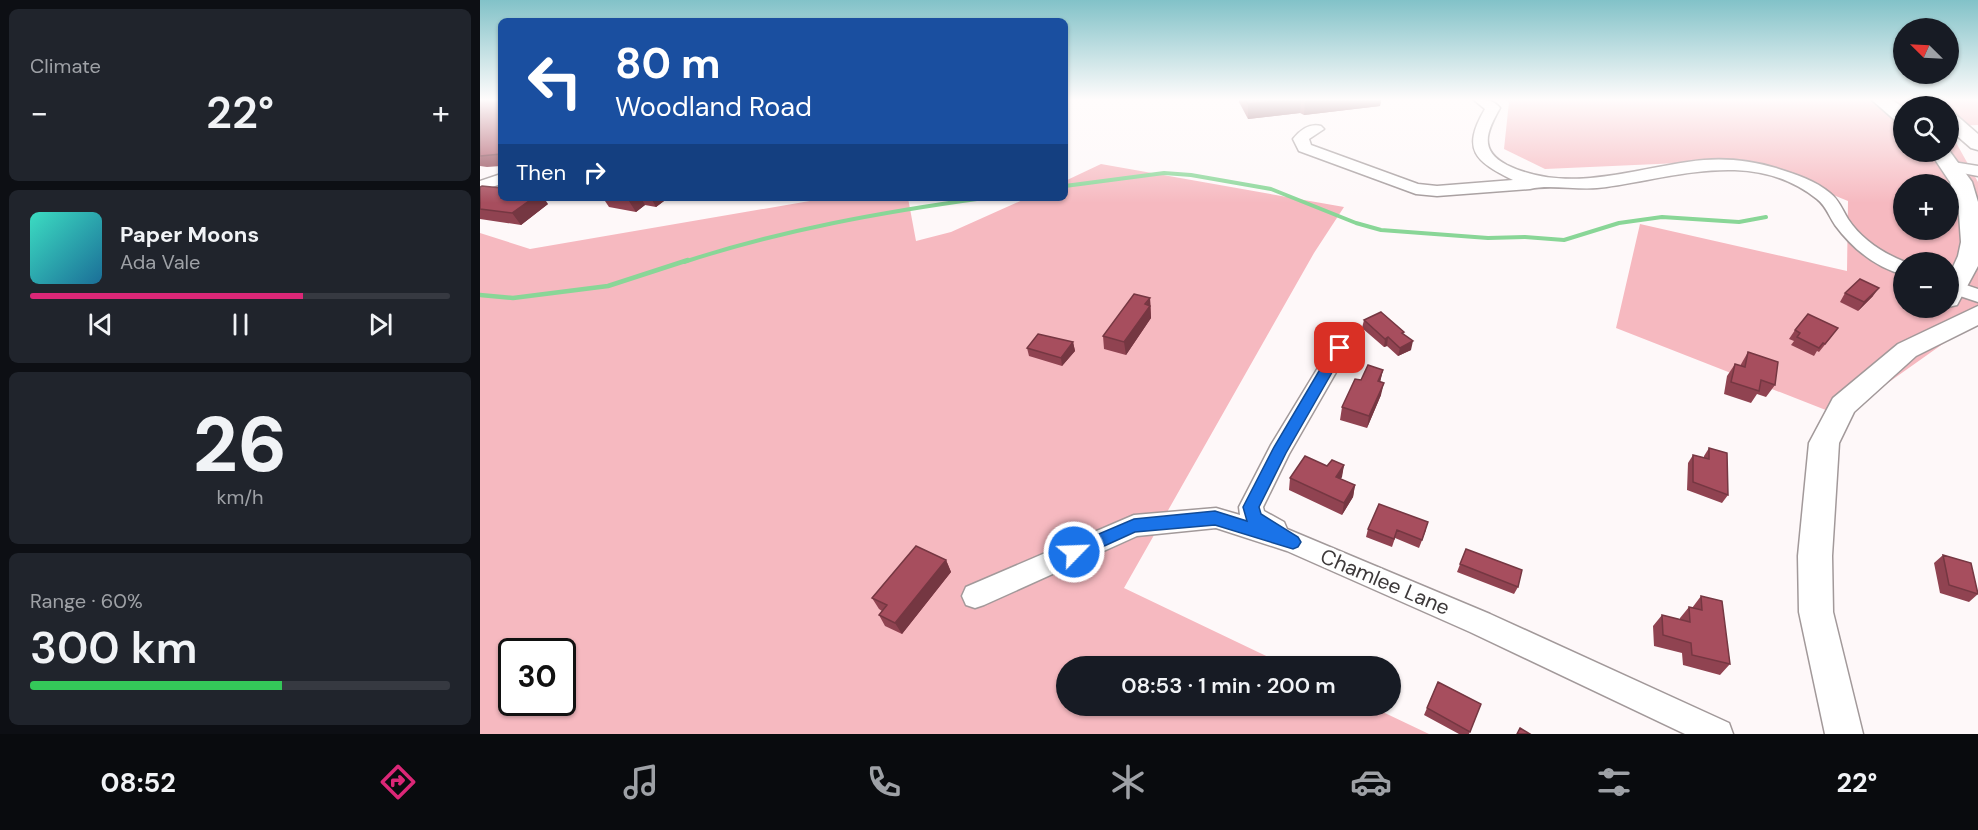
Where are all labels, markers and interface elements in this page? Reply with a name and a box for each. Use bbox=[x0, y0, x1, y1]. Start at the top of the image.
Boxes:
north arrow bbox=[1893, 18, 1959, 84]
map controls bbox=[1893, 18, 1959, 318]
text: 80 m bbox=[615, 36, 721, 91]
icon: left bbox=[516, 42, 594, 120]
text: Climate bbox=[30, 53, 101, 79]
text: 22° bbox=[206, 83, 274, 142]
text: Woodland Road bbox=[615, 89, 812, 124]
text: − bbox=[30, 91, 48, 134]
text: + bbox=[432, 91, 450, 134]
button: search bbox=[1893, 96, 1959, 162]
icon: right bbox=[578, 156, 611, 189]
text: Then bbox=[516, 158, 566, 187]
button: + bbox=[1893, 174, 1959, 240]
text: Paper Moons bbox=[120, 220, 259, 249]
text: Ada Vale bbox=[120, 249, 200, 275]
button: − bbox=[1893, 252, 1959, 318]
icon: previous bbox=[84, 308, 117, 341]
icon: pause bbox=[224, 308, 257, 341]
icon: next bbox=[364, 308, 397, 341]
pin bbox=[1314, 322, 1365, 373]
icon: arrive bbox=[1323, 331, 1356, 364]
text: 26 bbox=[193, 394, 287, 495]
text: km/h bbox=[216, 484, 264, 510]
position arrow bbox=[1042, 520, 1106, 584]
street label: Chamlee Lane bbox=[1316, 542, 1454, 622]
text: Range · 60% bbox=[30, 588, 143, 614]
text: 300 km bbox=[30, 618, 197, 677]
speed limit sign: 30 bbox=[498, 638, 576, 716]
text: 08:53 · 1 min · 200 m bbox=[1121, 671, 1336, 700]
icon: directions bbox=[377, 761, 419, 803]
icon: music bbox=[620, 761, 662, 803]
icon: phone bbox=[863, 761, 905, 803]
icon: climate bbox=[1107, 761, 1149, 803]
icon: car bbox=[1350, 761, 1392, 803]
icon: filters bbox=[1593, 761, 1635, 803]
text: 08:52 bbox=[101, 765, 176, 800]
text: 22° bbox=[1836, 765, 1877, 800]

